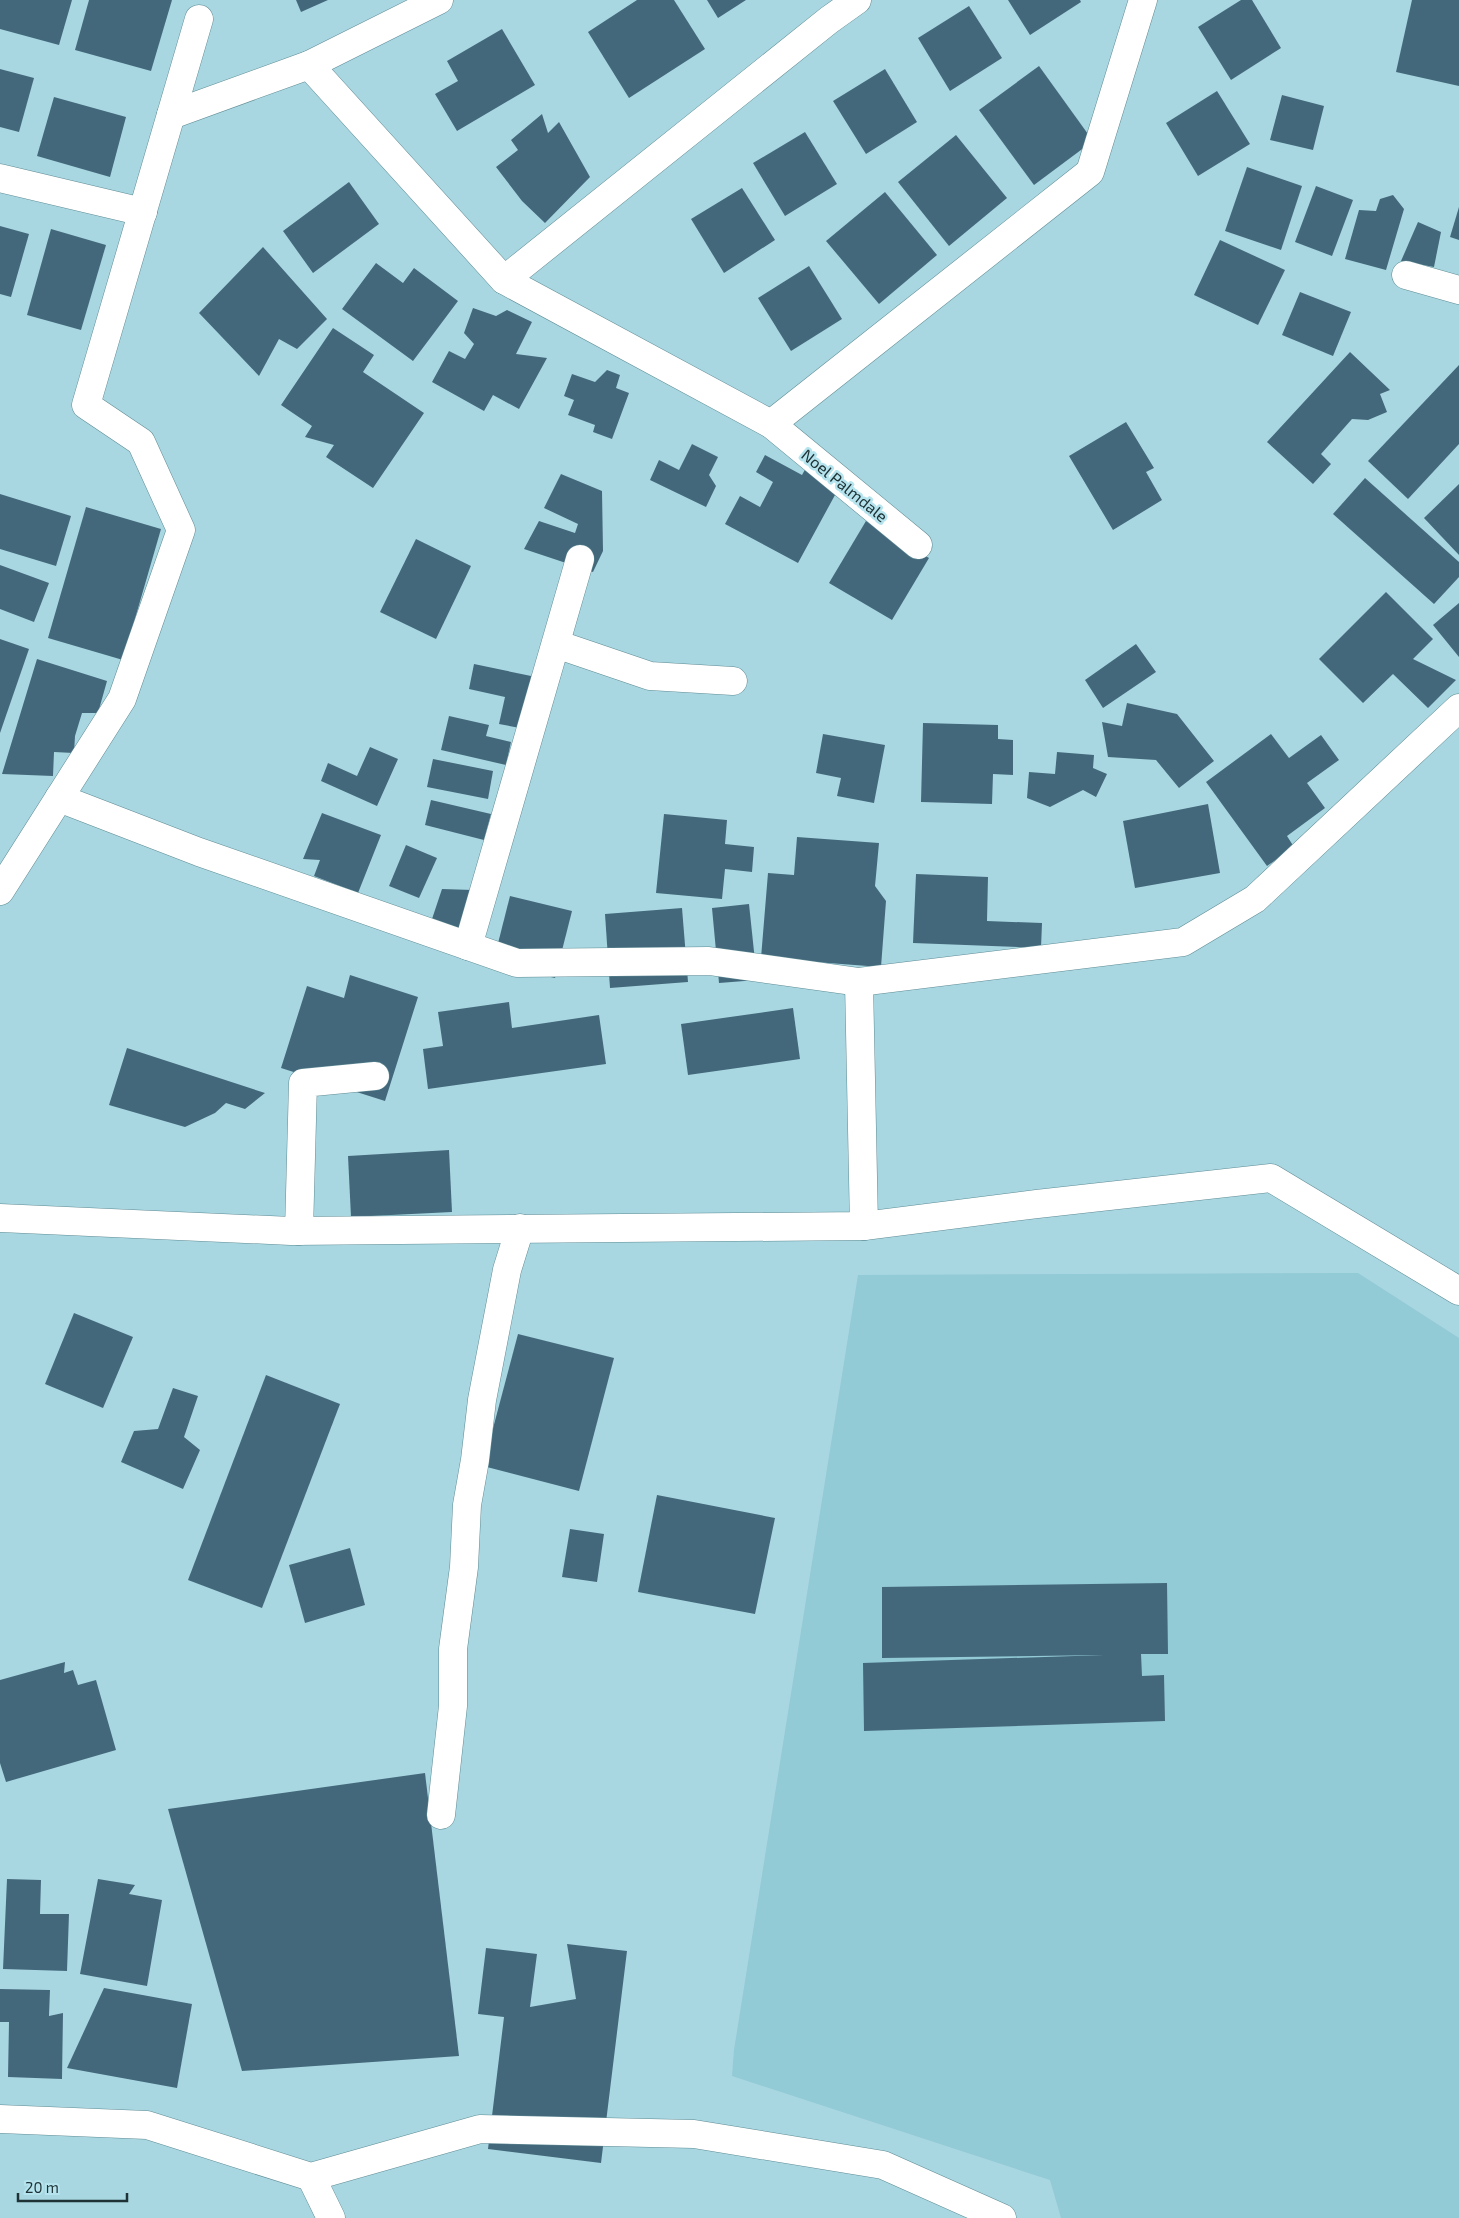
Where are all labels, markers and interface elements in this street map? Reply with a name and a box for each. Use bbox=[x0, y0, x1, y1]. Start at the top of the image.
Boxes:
street label: Noel Palmdale bbox=[798, 445, 892, 525]
scale bar bbox=[18, 2170, 126, 2202]
text: 20 m bbox=[25, 2178, 59, 2196]

